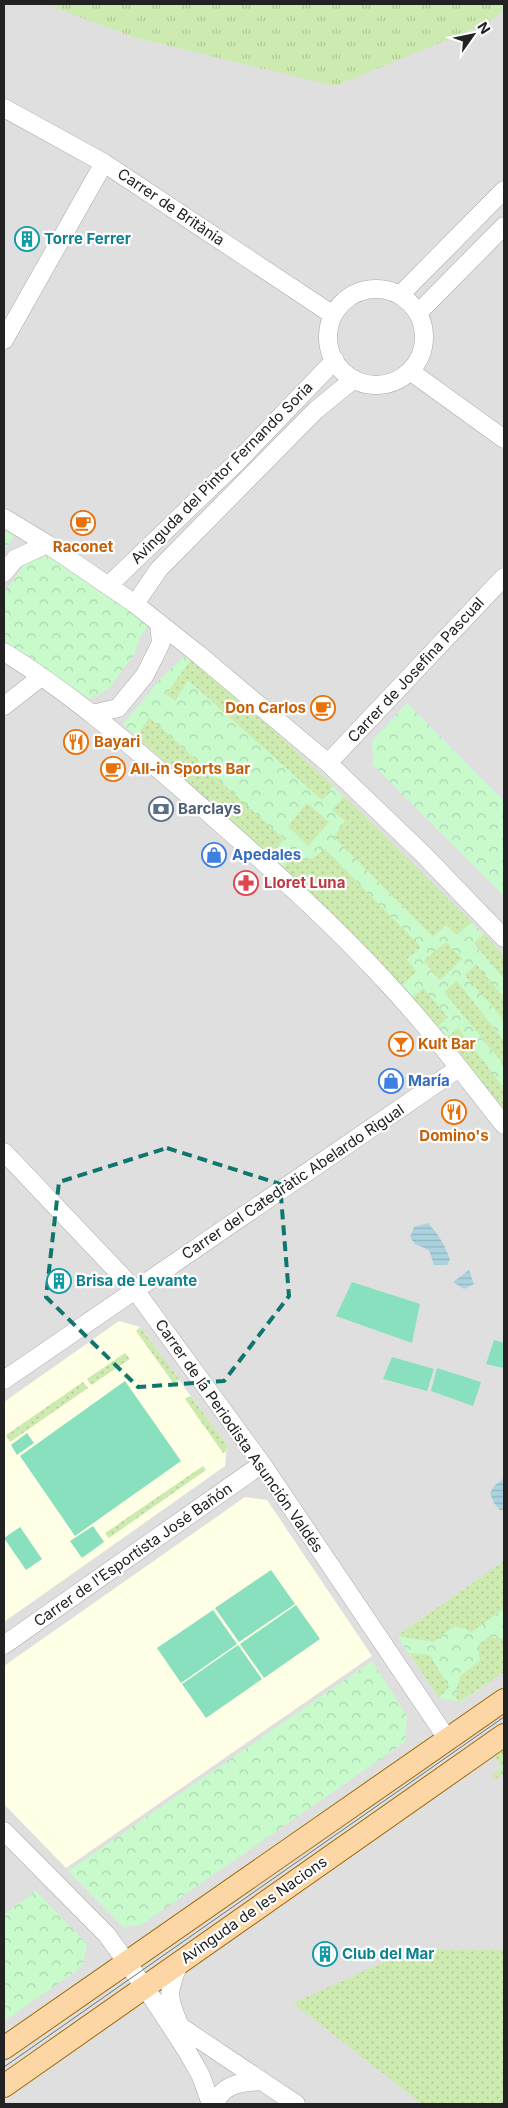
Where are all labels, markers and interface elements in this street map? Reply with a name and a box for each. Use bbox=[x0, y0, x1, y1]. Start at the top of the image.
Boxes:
north arrow bbox=[448, 10, 498, 60]
text: N bbox=[474, 19, 494, 37]
street label: Carrer de Britània bbox=[114, 164, 228, 249]
building icon: Torre Ferrer bbox=[14, 226, 40, 252]
place label: Torre Ferrer bbox=[44, 229, 131, 248]
street label: Avinguda del Pintor Fernando Soria bbox=[127, 378, 317, 568]
cafe icon: Raconet bbox=[70, 510, 96, 536]
place label: Raconet bbox=[53, 537, 114, 556]
street label: Carrer de Josefina Pascual bbox=[343, 593, 488, 746]
cafe icon: Don Carlos bbox=[310, 695, 336, 721]
place label: Don Carlos bbox=[225, 698, 306, 717]
restaurant icon: Bayari bbox=[63, 729, 89, 755]
place label: Bayari bbox=[94, 732, 140, 751]
cafe icon: All-in Sports Bar bbox=[100, 756, 126, 782]
place label: All-in Sports Bar bbox=[130, 759, 250, 778]
bank icon: Barclays bbox=[148, 796, 174, 822]
place label: Barclays bbox=[178, 799, 241, 818]
shop icon: Apedales bbox=[201, 842, 227, 868]
place label: Apedales bbox=[232, 845, 301, 864]
pharmacy icon: Lloret Luna bbox=[233, 870, 259, 896]
place label: Lloret Luna bbox=[264, 873, 345, 892]
bar icon: Kult Bar bbox=[388, 1031, 414, 1057]
place label: Kult Bar bbox=[418, 1034, 476, 1053]
shop icon: María bbox=[378, 1068, 404, 1094]
place label: María bbox=[408, 1071, 450, 1090]
restaurant icon: Domino's bbox=[441, 1099, 467, 1125]
street label: Carrer del Catedràtic Abelardo Rigual bbox=[178, 1100, 407, 1263]
place label: Domino's bbox=[419, 1126, 489, 1145]
building icon: Brisa de Levante bbox=[46, 1268, 72, 1294]
place label: Brisa de Levante bbox=[76, 1271, 197, 1290]
street label: Carrer de la Periodista Asunción Valdés bbox=[151, 1315, 328, 1556]
street label: Carrer de l'Esportista José Bañón bbox=[30, 1479, 236, 1631]
street label: Avinguda de les Nacions bbox=[177, 1852, 331, 1967]
building icon: Club del Mar bbox=[312, 1941, 338, 1967]
place label: Club del Mar bbox=[342, 1944, 434, 1963]

